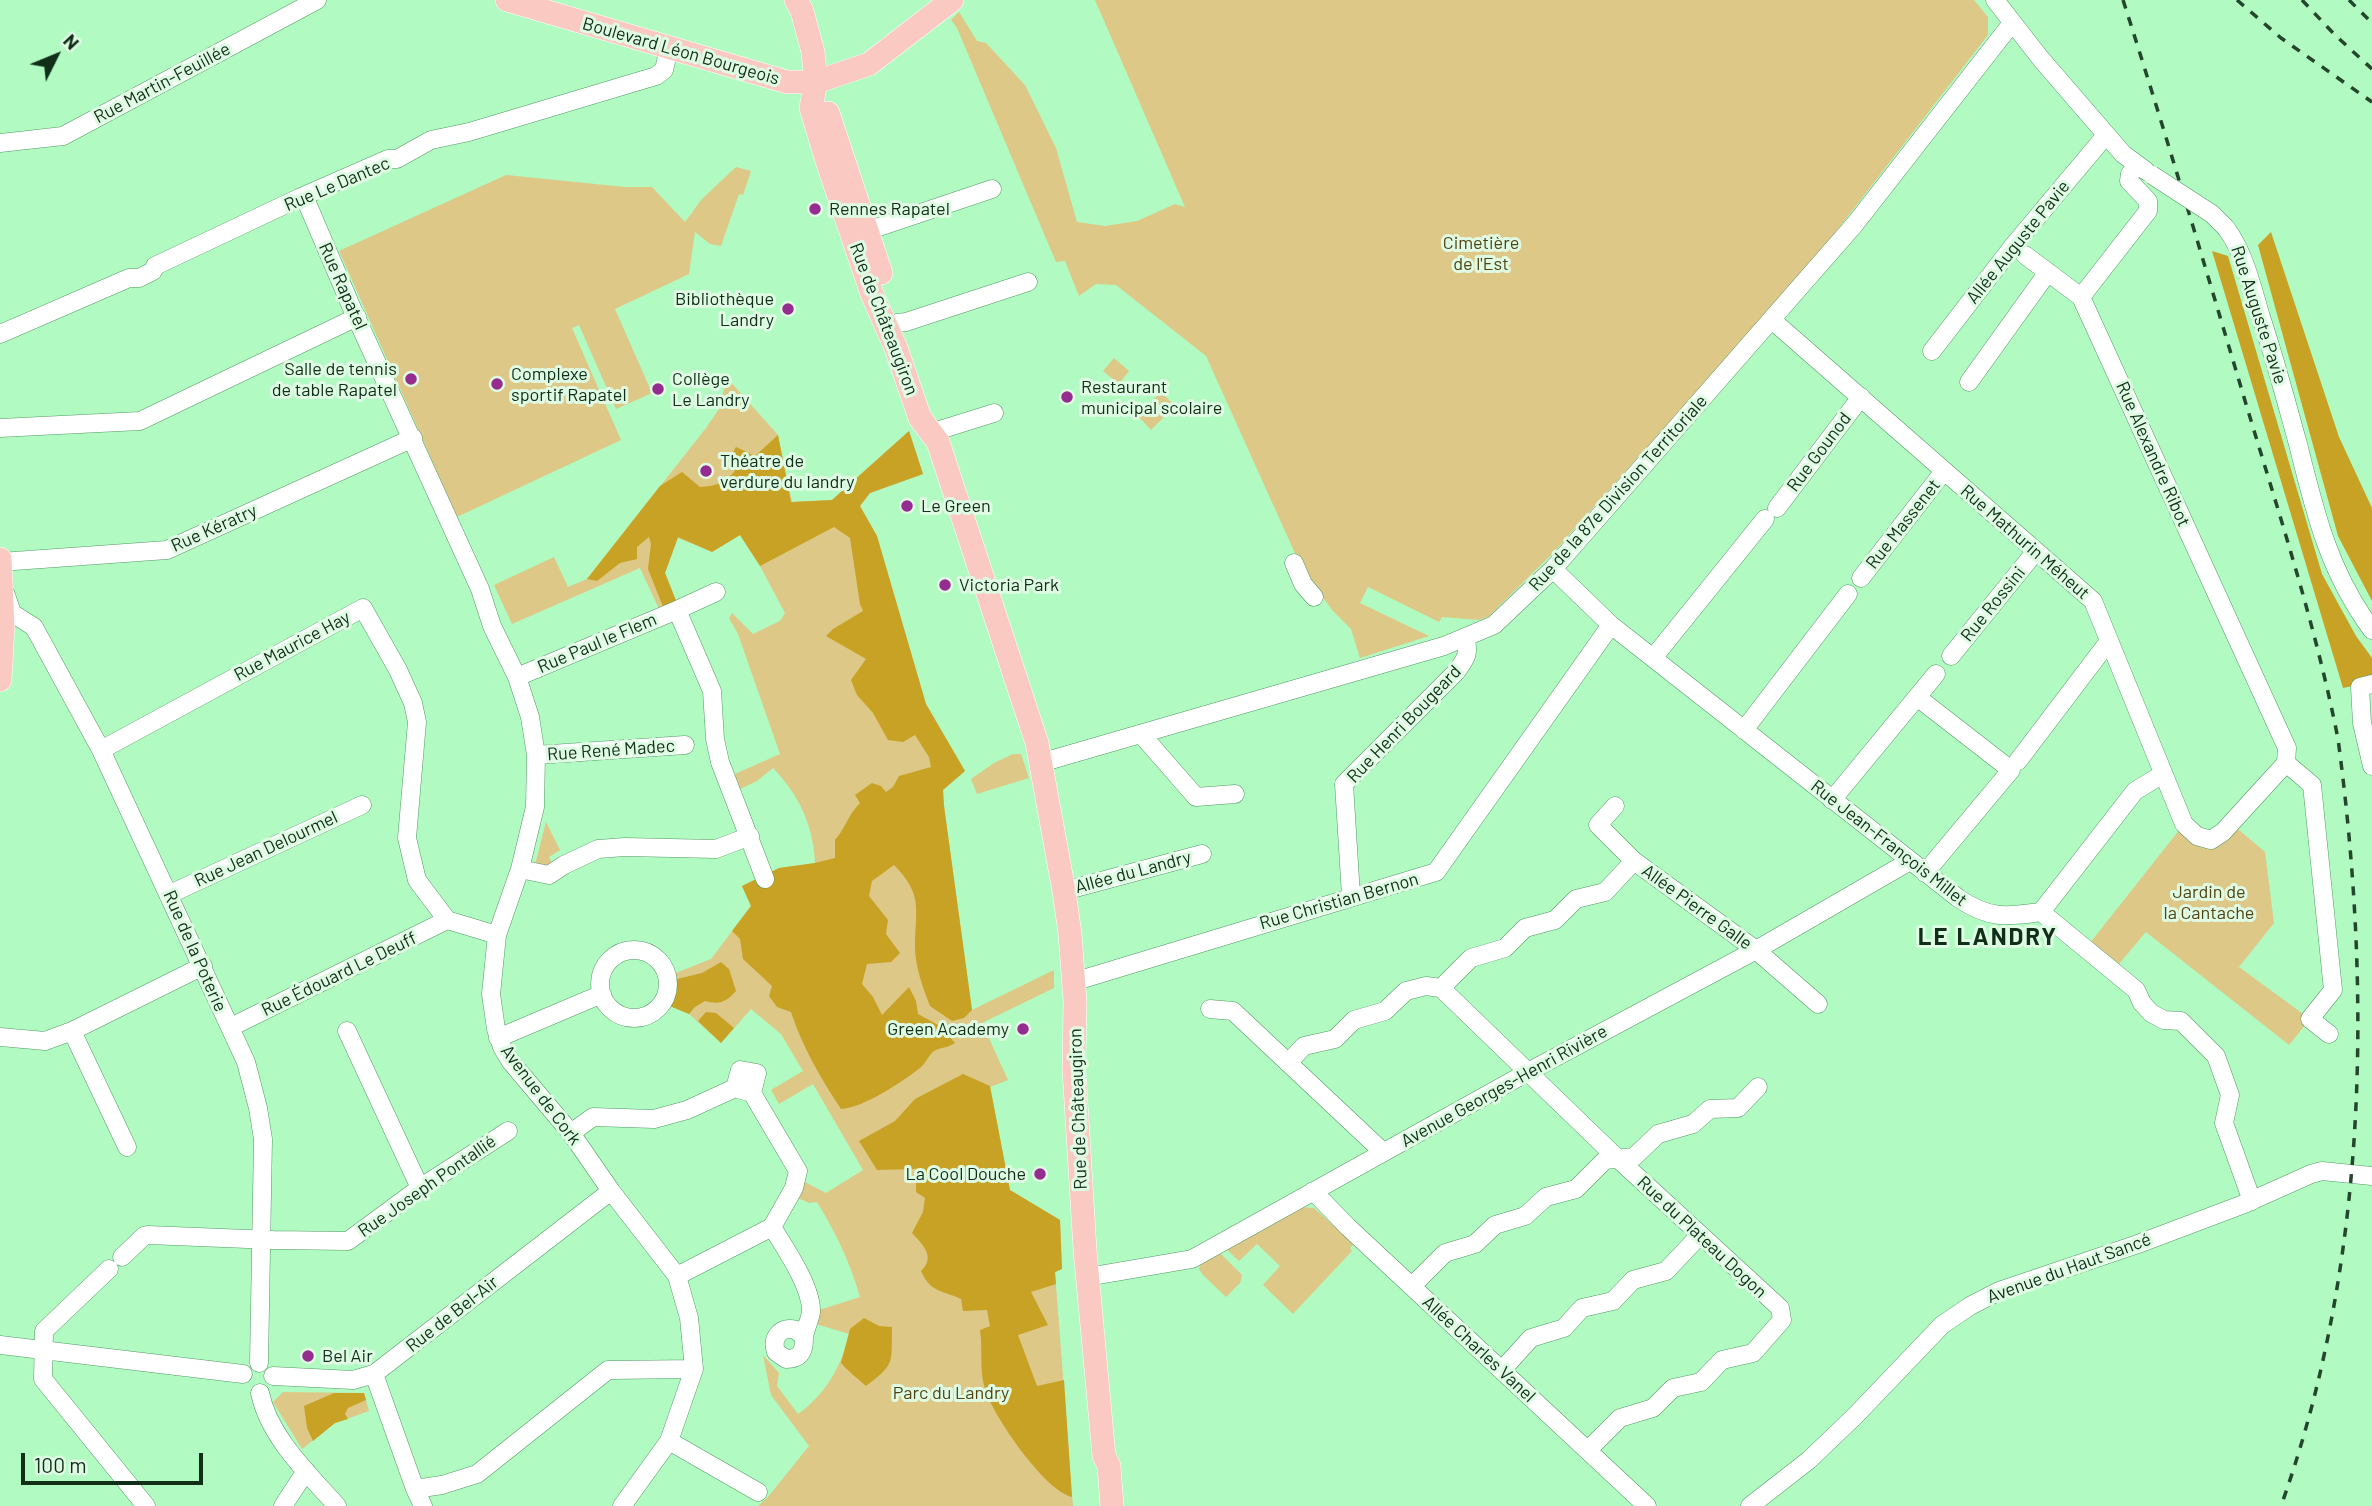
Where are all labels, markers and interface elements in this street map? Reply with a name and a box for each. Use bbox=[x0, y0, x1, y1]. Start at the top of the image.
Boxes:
street label: Boulevard Léon Bourgeois bbox=[580, 13, 782, 89]
north arrow bbox=[21, 21, 91, 91]
text: N bbox=[59, 29, 84, 54]
street label: Rue Martin-Feuillée bbox=[90, 38, 234, 128]
street label: Rue Le Dantec bbox=[281, 152, 393, 216]
street label: Allée Auguste Pavie bbox=[1962, 176, 2074, 308]
place label: Rennes Rapatel bbox=[829, 198, 950, 220]
marker: Rennes Rapatel bbox=[807, 201, 823, 217]
park label: Cimetière de l'Est bbox=[1443, 232, 1519, 274]
street label: Rue Rapatel bbox=[314, 239, 372, 333]
street label: Rue de Châteaugiron bbox=[845, 240, 923, 398]
street label: Rue Auguste Pavie bbox=[2226, 243, 2292, 387]
place label: Bibliothèque Landry bbox=[675, 288, 774, 330]
marker: Bibliothèque Landry bbox=[780, 301, 796, 317]
place label: Salle de tennis de table Rapatel bbox=[272, 358, 397, 400]
place label: Complexe sportif Rapatel bbox=[511, 363, 627, 406]
place label: Collège Le Landry bbox=[672, 368, 750, 410]
marker: Salle de tennis de table Rapatel bbox=[403, 371, 419, 387]
marker: Complexe sportif Rapatel bbox=[489, 376, 505, 392]
place label: Restaurant municipal scolaire bbox=[1081, 376, 1222, 418]
street label: Rue Alexandre Ribot bbox=[2111, 378, 2195, 530]
marker: Collège Le Landry bbox=[650, 381, 666, 397]
marker: Restaurant municipal scolaire bbox=[1059, 389, 1075, 405]
street label: Rue de la 87e Division Territoriale bbox=[1524, 390, 1712, 596]
street label: Rue Gounod bbox=[1782, 408, 1856, 496]
place label: Théatre de verdure du landry bbox=[720, 450, 855, 492]
marker: Théatre de verdure du landry bbox=[698, 463, 714, 479]
street label: Rue Massenet bbox=[1861, 475, 1945, 573]
street label: Rue Mathurin Méheut bbox=[1956, 480, 2094, 604]
place label: Le Green bbox=[921, 495, 991, 517]
marker: Le Green bbox=[899, 498, 915, 514]
street label: Rue Kératry bbox=[168, 499, 260, 557]
street label: Rue Rossini bbox=[1956, 562, 2030, 646]
place label: Victoria Park bbox=[959, 574, 1059, 596]
marker: Victoria Park bbox=[937, 577, 953, 593]
street label: Rue Maurice Hay bbox=[230, 606, 354, 686]
street label: Rue Paul le Flem bbox=[534, 608, 660, 678]
street label: Rue Henri Bougeard bbox=[1342, 661, 1466, 787]
street label: Rue René Madec bbox=[546, 735, 676, 765]
street label: Rue Jean-François Millet bbox=[1806, 775, 1972, 911]
street label: Rue Jean Delourmel bbox=[191, 806, 341, 892]
street label: Allée du Landry bbox=[1073, 846, 1193, 898]
street label: Allée Pierre Galle bbox=[1638, 860, 1756, 954]
street label: Rue Christian Bernon bbox=[1257, 868, 1421, 934]
park label: Jardin de la Cantache bbox=[2164, 881, 2254, 924]
street label: Rue de la Poterie bbox=[159, 887, 231, 1015]
district label: LE LANDRY bbox=[1919, 923, 2057, 951]
street label: Rue Édouard Le Deuff bbox=[258, 927, 420, 1021]
place label: Green Academy bbox=[887, 1018, 1009, 1040]
street label: Avenue Georges-Henri Rivière bbox=[1397, 1020, 1611, 1152]
marker: Green Academy bbox=[1015, 1021, 1031, 1037]
street label: Rue de Châteaugiron bbox=[1064, 1028, 1092, 1190]
street label: Avenue de Cork bbox=[496, 1041, 586, 1149]
street label: Rue Joseph Pontallié bbox=[354, 1130, 500, 1242]
place label: La Cool Douche bbox=[906, 1163, 1026, 1185]
marker: La Cool Douche bbox=[1032, 1166, 1048, 1182]
street label: Rue du Plateau Dogon bbox=[1633, 1171, 1771, 1303]
street label: Avenue du Haut Sancé bbox=[1984, 1228, 2154, 1308]
street label: Rue de Bel-Air bbox=[402, 1271, 502, 1357]
street label: Allée Charles Vanel bbox=[1418, 1291, 1540, 1407]
place label: Bel Air bbox=[322, 1345, 373, 1367]
marker: Bel Air bbox=[300, 1348, 316, 1364]
park label: Parc du Landry bbox=[893, 1382, 1009, 1404]
scale bar bbox=[24, 1440, 206, 1484]
text: 100 m bbox=[34, 1452, 87, 1477]

